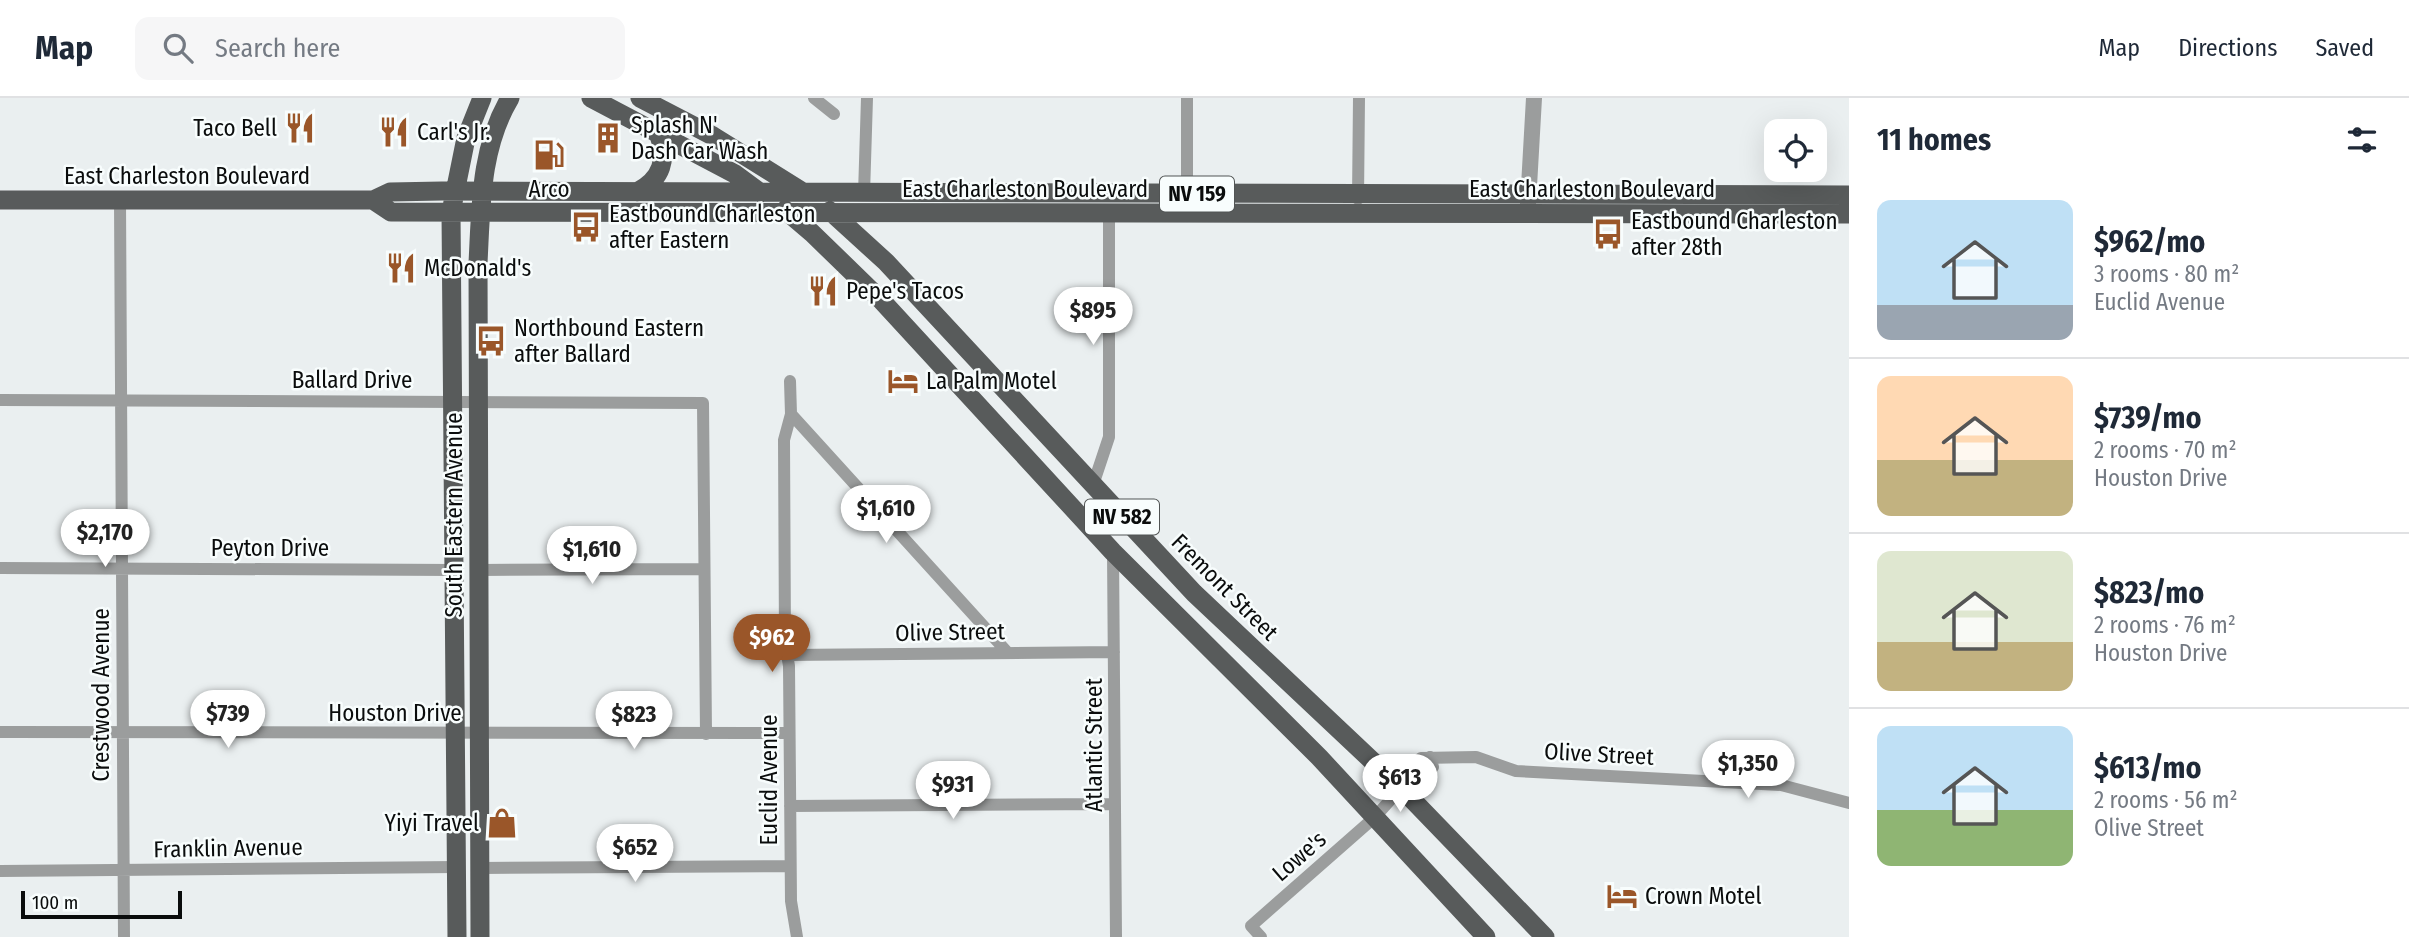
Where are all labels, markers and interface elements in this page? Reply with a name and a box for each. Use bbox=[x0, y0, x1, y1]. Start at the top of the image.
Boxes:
search box bbox=[135, 17, 625, 80]
text: Map bbox=[35, 28, 93, 68]
icon: search bbox=[159, 29, 197, 67]
text: Search here bbox=[215, 33, 340, 64]
text: Map bbox=[2099, 34, 2140, 62]
text: Directions bbox=[2178, 34, 2277, 62]
text: Saved bbox=[2315, 34, 2374, 62]
restaurant icon: Taco Bell bbox=[283, 111, 317, 145]
place label: Splash N' Dash Car Wash bbox=[631, 111, 768, 165]
place label: Taco Bell bbox=[193, 114, 277, 142]
restaurant icon: Carl's Jr. bbox=[377, 115, 411, 149]
place label: Carl's Jr. bbox=[417, 118, 490, 146]
map controls bbox=[1764, 119, 1827, 182]
button: locate bbox=[1764, 119, 1827, 182]
building icon: Splash N' Dash Car Wash bbox=[591, 121, 625, 155]
icon: filters bbox=[2343, 121, 2381, 159]
text: 11 homes bbox=[1877, 122, 1991, 158]
fuel station icon: Arco bbox=[532, 138, 566, 172]
street label: East Charleston Boulevard bbox=[64, 162, 310, 190]
place label: Arco bbox=[529, 175, 570, 203]
street label: East Charleston Boulevard bbox=[902, 175, 1148, 203]
street label: East Charleston Boulevard bbox=[1469, 175, 1715, 203]
road number: NV 159 bbox=[1160, 176, 1234, 212]
place label: Eastbound Charleston after Eastern bbox=[609, 200, 816, 254]
place label: Eastbound Charleston after 28th bbox=[1631, 207, 1838, 261]
bus stop icon: Eastbound Charleston after Eastern bbox=[569, 210, 603, 244]
bus stop icon: Eastbound Charleston after 28th bbox=[1591, 217, 1625, 251]
text: $962/mo bbox=[2094, 224, 2205, 260]
icon: home bbox=[1933, 228, 2017, 312]
restaurant icon: McDonald's bbox=[384, 251, 418, 285]
place label: McDonald's bbox=[424, 254, 532, 282]
text: 3 rooms · 80 m² bbox=[2094, 260, 2239, 288]
restaurant icon: Pepe's Tacos bbox=[806, 274, 840, 308]
place label: Pepe's Tacos bbox=[846, 277, 964, 305]
pin: $895 bbox=[1052, 288, 1134, 347]
text: Euclid Avenue bbox=[2094, 288, 2225, 316]
text: $895 bbox=[1070, 296, 1116, 324]
place label: Northbound Eastern after Ballard bbox=[514, 314, 704, 368]
bus stop icon: Northbound Eastern after Ballard bbox=[474, 324, 508, 358]
hotel icon: La Palm Motel bbox=[886, 364, 920, 398]
street label: Ballard Drive bbox=[292, 366, 412, 394]
place label: La Palm Motel bbox=[926, 367, 1057, 395]
text: $739/mo bbox=[2094, 400, 2202, 436]
icon: home bbox=[1933, 404, 2017, 488]
street label: South Eastern Avenue bbox=[440, 412, 468, 618]
text: 2 rooms · 70 m² bbox=[2094, 436, 2237, 464]
text: Houston Drive bbox=[2094, 464, 2227, 492]
pin: $1,610 bbox=[829, 486, 943, 545]
text: $1,610 bbox=[857, 494, 915, 522]
road number: NV 582 bbox=[1085, 500, 1159, 534]
pin: $2,170 bbox=[48, 510, 162, 569]
text: $2,170 bbox=[77, 518, 133, 546]
pin: $1,610 bbox=[535, 526, 649, 586]
street label: Fremont Street bbox=[1166, 528, 1285, 647]
street label: Peyton Drive bbox=[211, 534, 329, 562]
text: $1,610 bbox=[563, 535, 621, 563]
text: $823/mo bbox=[2094, 575, 2204, 611]
icon: home bbox=[1933, 579, 2017, 663]
street label: Crestwood Avenue bbox=[87, 608, 115, 782]
text: 2 rooms · 76 m² bbox=[2094, 611, 2236, 639]
pin: $962 bbox=[731, 614, 813, 674]
street label: Olive Street bbox=[895, 617, 1006, 647]
text: $962 bbox=[749, 623, 795, 651]
text: Houston Drive bbox=[2094, 639, 2227, 667]
street label: Atlantic Street bbox=[1080, 678, 1108, 812]
pin: $739 bbox=[187, 690, 269, 750]
pin: $823 bbox=[593, 692, 675, 751]
text: $739 bbox=[206, 699, 250, 727]
street label: Houston Drive bbox=[328, 699, 462, 727]
text: $823 bbox=[611, 700, 657, 728]
street label: Euclid Avenue bbox=[755, 714, 783, 846]
street label: Olive Street bbox=[1543, 737, 1655, 771]
pin: $1,350 bbox=[1691, 740, 1805, 800]
text: $1,350 bbox=[1718, 749, 1778, 777]
text: $613/mo bbox=[2094, 750, 2201, 786]
pin: $613 bbox=[1359, 754, 1441, 814]
icon: home bbox=[1933, 754, 2017, 838]
pin: $931 bbox=[912, 762, 994, 821]
text: $613 bbox=[1379, 763, 1421, 791]
text: $931 bbox=[932, 770, 974, 798]
text: 2 rooms · 56 m² bbox=[2094, 786, 2238, 814]
shop icon: Yiyi Travel bbox=[485, 806, 519, 840]
place label: Yiyi Travel bbox=[385, 809, 479, 837]
text: Olive Street bbox=[2094, 814, 2204, 842]
pin: $652 bbox=[594, 824, 676, 884]
street label: Lowe's bbox=[1266, 825, 1332, 887]
street label: Franklin Avenue bbox=[153, 833, 303, 863]
text: $652 bbox=[612, 833, 658, 861]
hotel icon: Crown Motel bbox=[1605, 879, 1639, 913]
place label: Crown Motel bbox=[1645, 882, 1761, 910]
scale bar bbox=[21, 888, 182, 920]
text: 100 m bbox=[32, 891, 78, 914]

